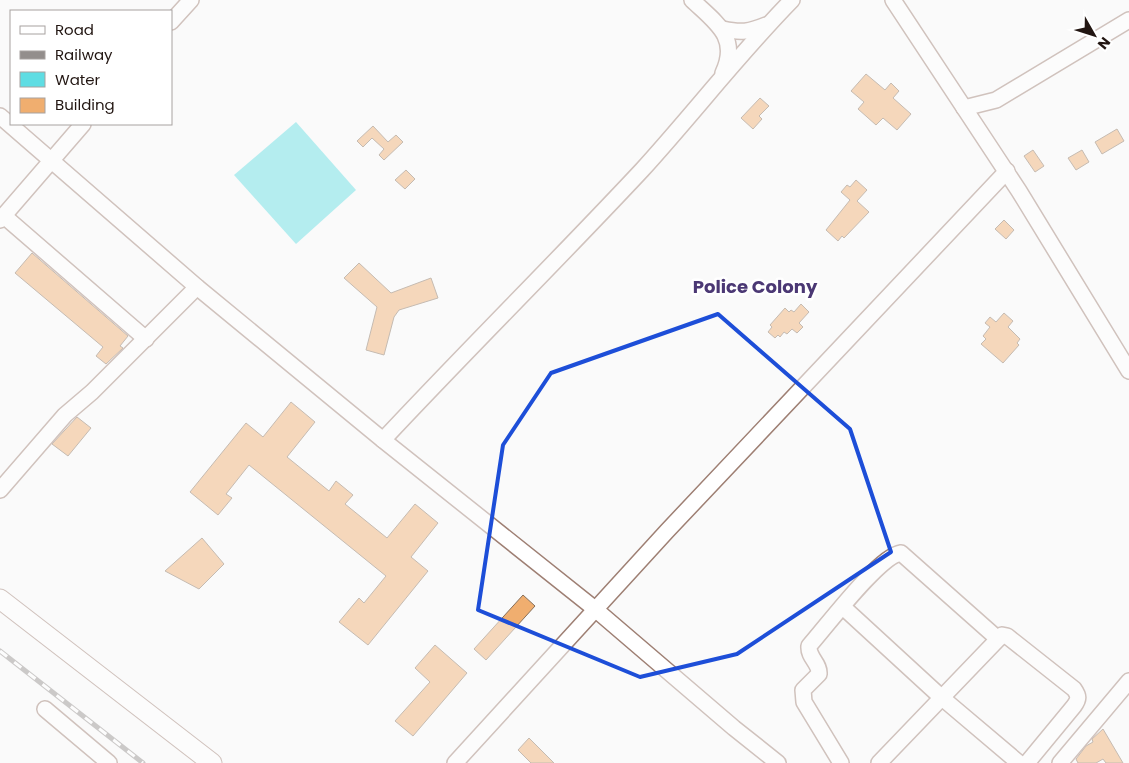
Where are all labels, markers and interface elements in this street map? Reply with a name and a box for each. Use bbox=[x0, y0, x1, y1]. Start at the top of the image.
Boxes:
legend bbox=[10, 10, 172, 125]
north arrow bbox=[1069, 10, 1119, 60]
text: Road bbox=[55, 19, 94, 40]
text: N bbox=[1093, 33, 1115, 54]
text: Railway bbox=[55, 44, 113, 65]
text: Water bbox=[55, 69, 101, 90]
text: Building bbox=[55, 94, 115, 115]
district label: Police Colony bbox=[693, 274, 818, 299]

